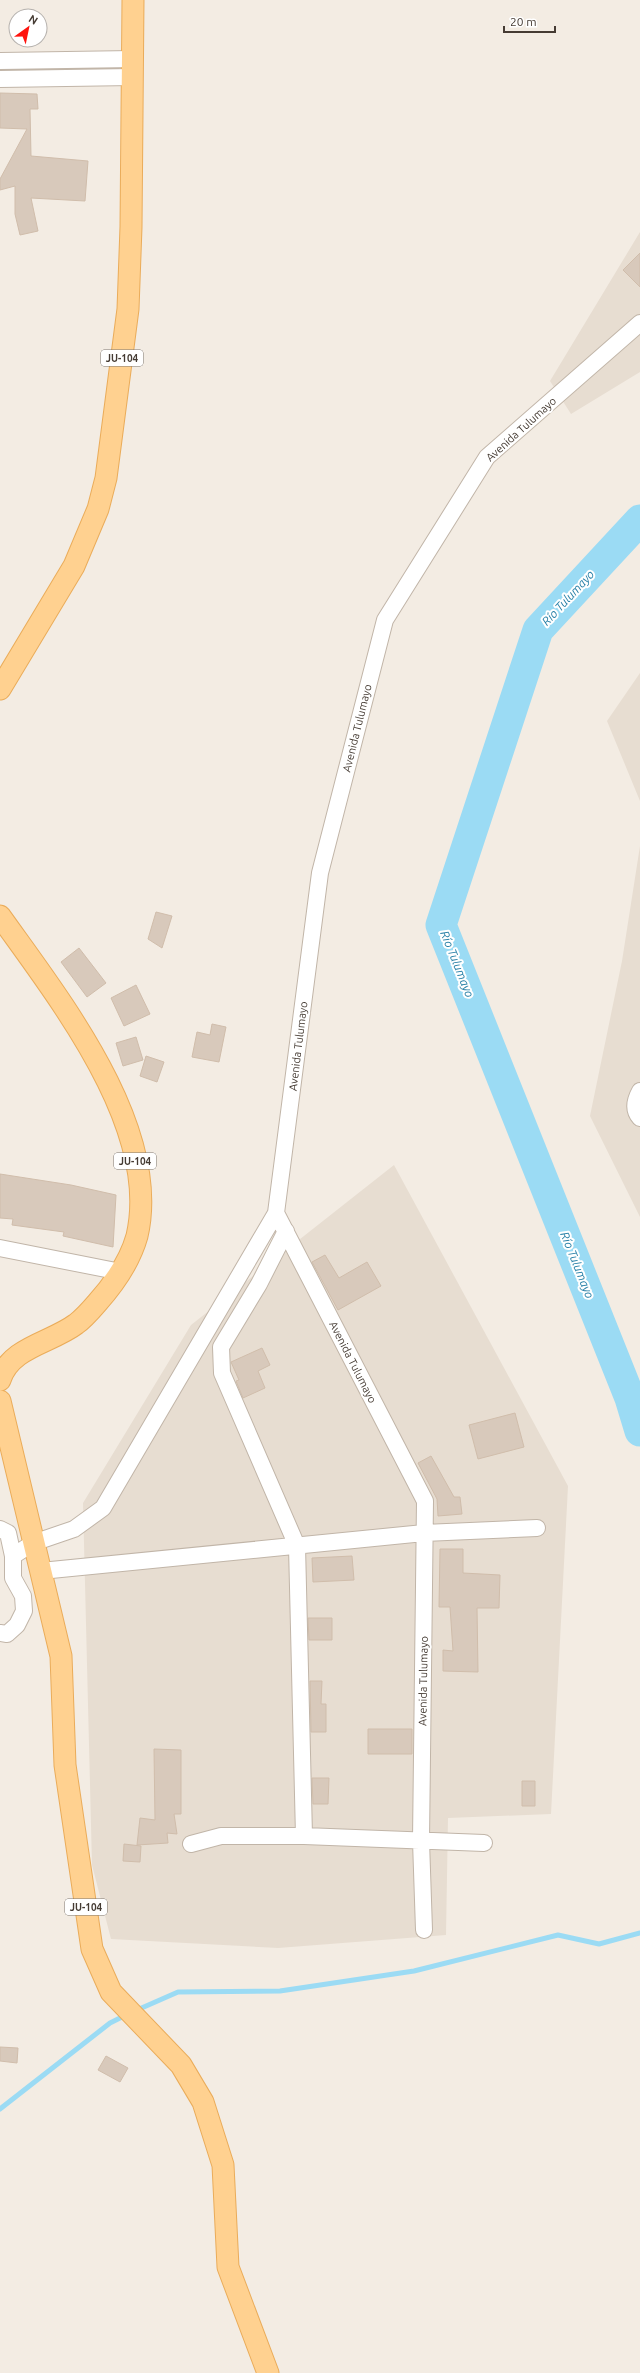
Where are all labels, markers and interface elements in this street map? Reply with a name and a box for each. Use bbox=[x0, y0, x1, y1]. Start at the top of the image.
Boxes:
north arrow bbox=[8, 8, 48, 48]
scale bar bbox=[504, 8, 555, 34]
text: N bbox=[27, 12, 40, 27]
text: 20 m bbox=[510, 15, 537, 28]
road number: JU-104 bbox=[101, 350, 143, 366]
street label: Avenida Tulumayo bbox=[484, 394, 558, 464]
water label: Río Tulumayo bbox=[539, 567, 597, 628]
street label: Avenida Tulumayo bbox=[340, 683, 374, 773]
water label: Río Tulumayo bbox=[438, 929, 477, 999]
street label: Avenida Tulumayo bbox=[287, 1001, 309, 1091]
road number: JU-104 bbox=[114, 1153, 156, 1169]
water label: Río Tulumayo bbox=[558, 1230, 597, 1300]
street label: Avenida Tulumayo bbox=[327, 1319, 379, 1405]
street label: Avenida Tulumayo bbox=[416, 1636, 430, 1726]
road number: JU-104 bbox=[65, 1899, 107, 1915]

